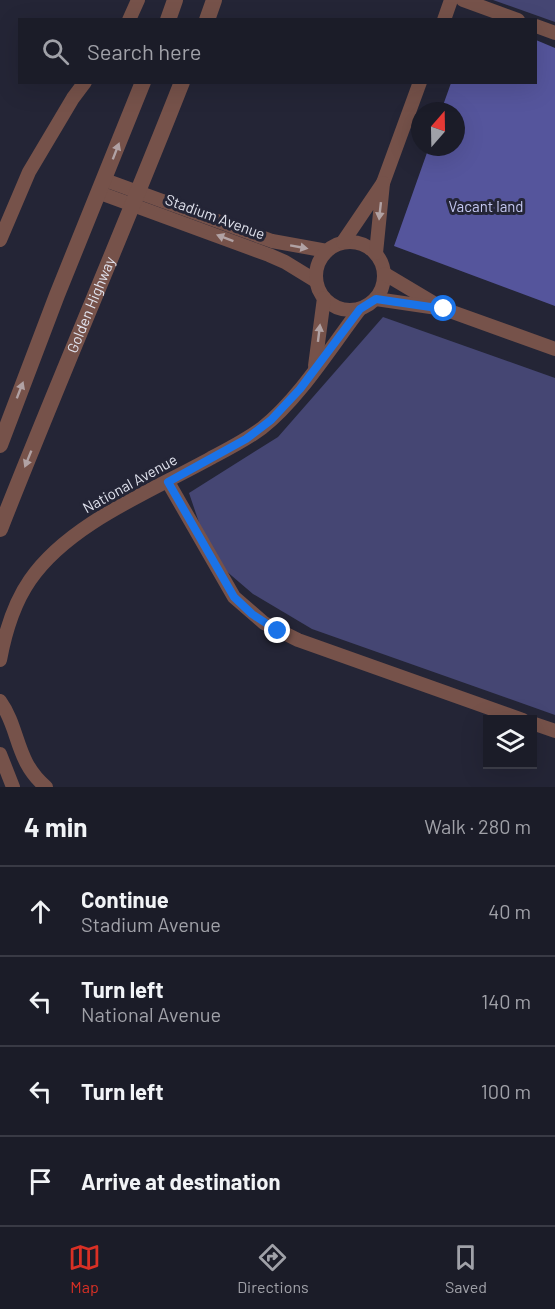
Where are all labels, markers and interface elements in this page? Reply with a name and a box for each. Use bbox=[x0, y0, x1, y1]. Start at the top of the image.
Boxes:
search box bbox=[18, 18, 537, 84]
icon: search bbox=[39, 35, 72, 68]
text: Search here bbox=[87, 38, 201, 64]
north arrow bbox=[411, 102, 465, 156]
one-way arrow bbox=[112, 142, 121, 160]
street label: Stadium Avenue bbox=[163, 190, 268, 242]
park label: Vacant land bbox=[448, 197, 524, 215]
one-way arrow bbox=[375, 202, 385, 221]
one-way arrow bbox=[216, 233, 234, 243]
one-way arrow bbox=[290, 243, 309, 252]
street label: Golden Highway bbox=[62, 253, 118, 355]
route start bbox=[430, 295, 456, 321]
one-way arrow bbox=[315, 323, 324, 342]
one-way arrow bbox=[16, 381, 26, 399]
one-way arrow bbox=[23, 450, 33, 468]
street label: National Avenue bbox=[79, 450, 180, 516]
route end bbox=[264, 617, 290, 643]
map controls bbox=[483, 715, 537, 769]
button: layers bbox=[483, 715, 537, 769]
text: 4 min bbox=[24, 811, 88, 842]
text: Walk · 280 m bbox=[424, 814, 531, 838]
text: Continue bbox=[81, 886, 169, 912]
icon: ahead bbox=[24, 895, 57, 928]
text: 40 m bbox=[488, 899, 531, 923]
text: Stadium Avenue bbox=[81, 912, 221, 936]
text: Turn left bbox=[81, 976, 164, 1002]
icon: left bbox=[24, 985, 57, 1018]
text: 140 m bbox=[481, 989, 531, 1013]
text: National Avenue bbox=[81, 1002, 221, 1026]
icon: left bbox=[24, 1075, 57, 1108]
text: Turn left bbox=[81, 1078, 164, 1104]
text: 100 m bbox=[481, 1079, 531, 1103]
icon: arrive bbox=[24, 1165, 57, 1198]
text: Arrive at destination bbox=[81, 1168, 280, 1194]
tab: Map bbox=[68, 1241, 101, 1296]
tab: Directions bbox=[237, 1241, 309, 1296]
tab: Saved bbox=[445, 1241, 487, 1296]

